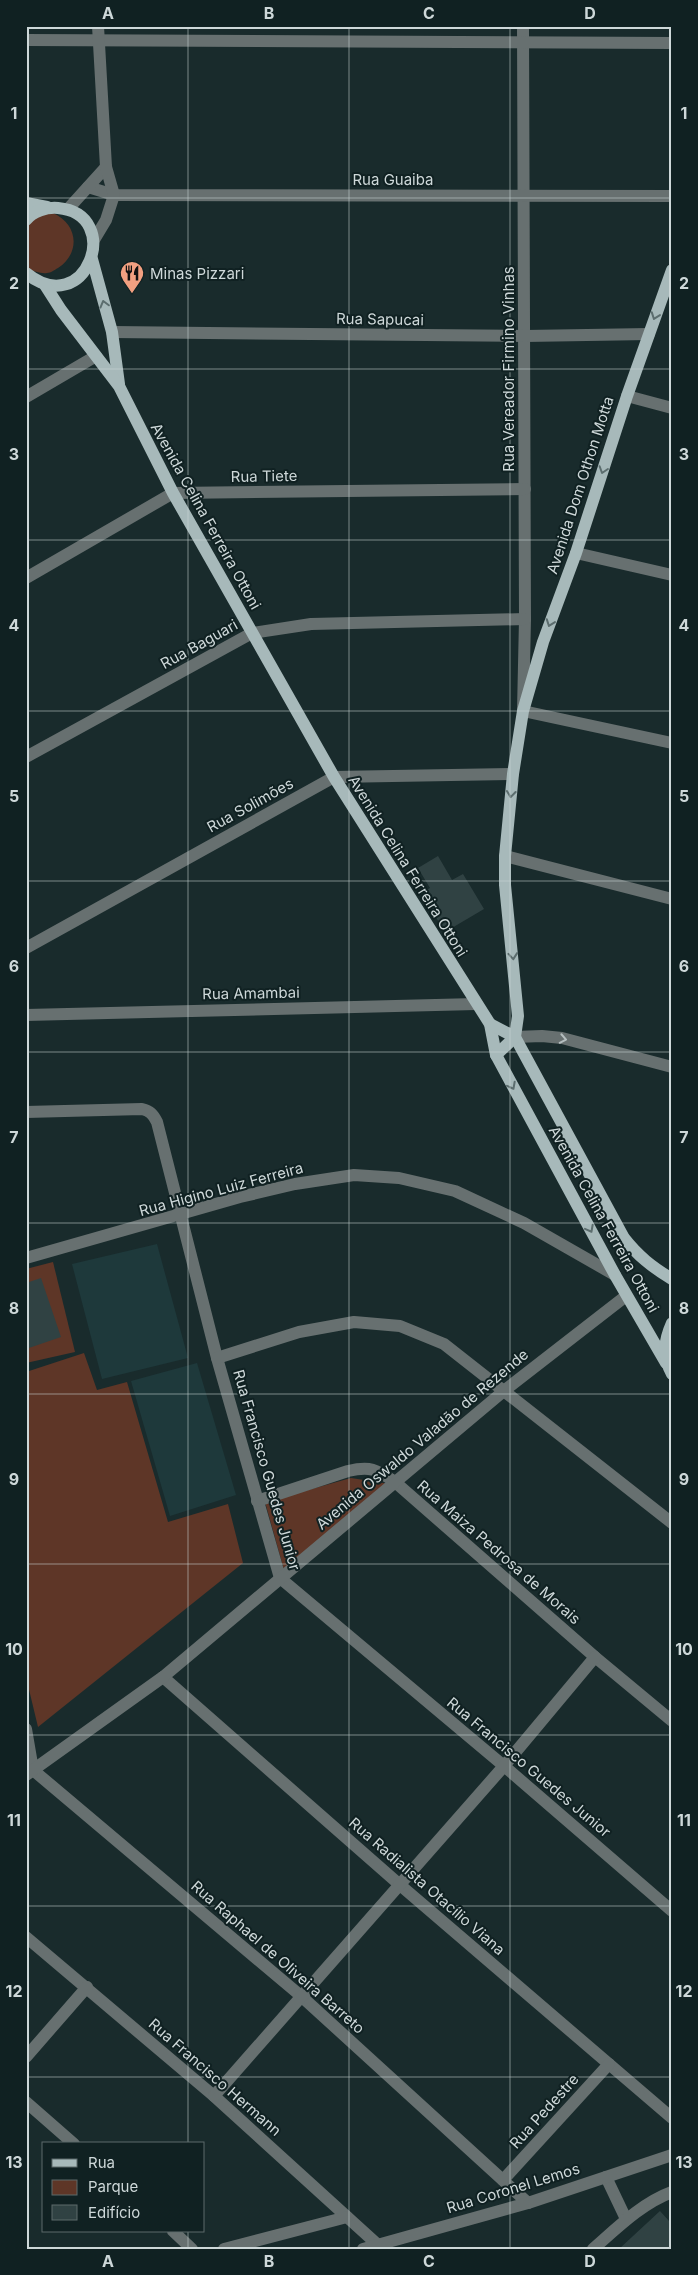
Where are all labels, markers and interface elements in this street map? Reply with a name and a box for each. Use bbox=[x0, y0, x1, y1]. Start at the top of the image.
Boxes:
text: A bbox=[102, 3, 114, 23]
text: B bbox=[264, 3, 274, 23]
text: C bbox=[423, 3, 435, 23]
text: D bbox=[584, 3, 596, 23]
text: 1 bbox=[11, 103, 17, 123]
text: 1 bbox=[681, 103, 687, 123]
street label: Rua Guaiba bbox=[352, 170, 434, 189]
restaurant icon: Minas Pizzari bbox=[119, 260, 145, 294]
place label: Minas Pizzari bbox=[150, 264, 244, 283]
street label: Rua Vereador Firmino Vinhas bbox=[499, 266, 518, 472]
text: 2 bbox=[9, 273, 19, 293]
text: 2 bbox=[679, 273, 689, 293]
one-way arrow bbox=[99, 299, 110, 308]
street label: Rua Sapucai bbox=[336, 309, 424, 329]
one-way arrow bbox=[651, 311, 661, 319]
street label: Avenida Dom Othon Motta bbox=[542, 394, 618, 576]
street label: Avenida Celina Ferreira Ottoni bbox=[147, 419, 265, 613]
text: 3 bbox=[9, 444, 19, 464]
text: 3 bbox=[679, 444, 689, 464]
one-way arrow bbox=[599, 465, 609, 473]
street label: Rua Tiete bbox=[230, 466, 298, 486]
text: 4 bbox=[9, 615, 20, 635]
street label: Rua Baguari bbox=[157, 615, 241, 673]
text: 4 bbox=[679, 615, 690, 635]
one-way arrow bbox=[546, 618, 556, 627]
street label: Avenida Celina Ferreira Ottoni bbox=[344, 772, 472, 960]
street label: Rua Solimões bbox=[203, 773, 297, 837]
text: 5 bbox=[9, 786, 19, 806]
text: 5 bbox=[679, 786, 689, 806]
one-way arrow bbox=[506, 790, 517, 798]
one-way arrow bbox=[507, 952, 518, 960]
text: 6 bbox=[9, 956, 19, 976]
text: 6 bbox=[679, 956, 689, 976]
street label: Rua Amambai bbox=[202, 983, 300, 1003]
one-way arrow bbox=[559, 1034, 568, 1044]
one-way arrow bbox=[506, 1081, 516, 1090]
street label: Avenida Celina Ferreira Ottoni bbox=[545, 1122, 663, 1316]
text: 7 bbox=[9, 1127, 19, 1147]
text: 7 bbox=[679, 1127, 689, 1147]
street label: Rua Higino Luiz Ferreira bbox=[137, 1158, 305, 1220]
one-way arrow bbox=[584, 1224, 594, 1233]
text: 8 bbox=[9, 1298, 19, 1318]
text: 8 bbox=[679, 1298, 689, 1318]
street label: Avenida Oswaldo Valadão de Rezende bbox=[312, 1345, 532, 1533]
street label: Rua Francisco Guedes Junior bbox=[229, 1367, 305, 1573]
text: 9 bbox=[9, 1469, 19, 1489]
text: 9 bbox=[679, 1469, 689, 1489]
street label: Rua Maiza Pedrosa de Morais bbox=[413, 1476, 585, 1628]
text: 10 bbox=[5, 1639, 23, 1659]
text: 10 bbox=[675, 1639, 693, 1659]
street label: Rua Francisco Guedes Junior bbox=[443, 1693, 615, 1841]
text: 11 bbox=[7, 1810, 21, 1830]
text: 11 bbox=[677, 1810, 691, 1830]
street label: Rua Radialista Otacílio Viana bbox=[345, 1813, 509, 1959]
street label: Rua Raphael de Oliveira Barreto bbox=[187, 1876, 369, 2038]
text: 12 bbox=[6, 1981, 22, 2001]
text: 12 bbox=[676, 1981, 692, 2001]
street label: Rua Francisco Hermann bbox=[145, 2014, 285, 2140]
street label: Rua Pedestre bbox=[505, 2070, 583, 2152]
legend bbox=[42, 2142, 205, 2232]
text: 13 bbox=[5, 2152, 23, 2172]
text: 13 bbox=[675, 2152, 693, 2172]
text: Rua bbox=[88, 2153, 115, 2172]
street label: Rua Coronel Lemos bbox=[444, 2159, 582, 2217]
text: Parque bbox=[88, 2177, 138, 2196]
text: Edifício bbox=[88, 2203, 140, 2222]
text: A bbox=[102, 2251, 114, 2271]
text: B bbox=[264, 2251, 274, 2271]
text: C bbox=[423, 2251, 435, 2271]
text: D bbox=[584, 2251, 596, 2271]

